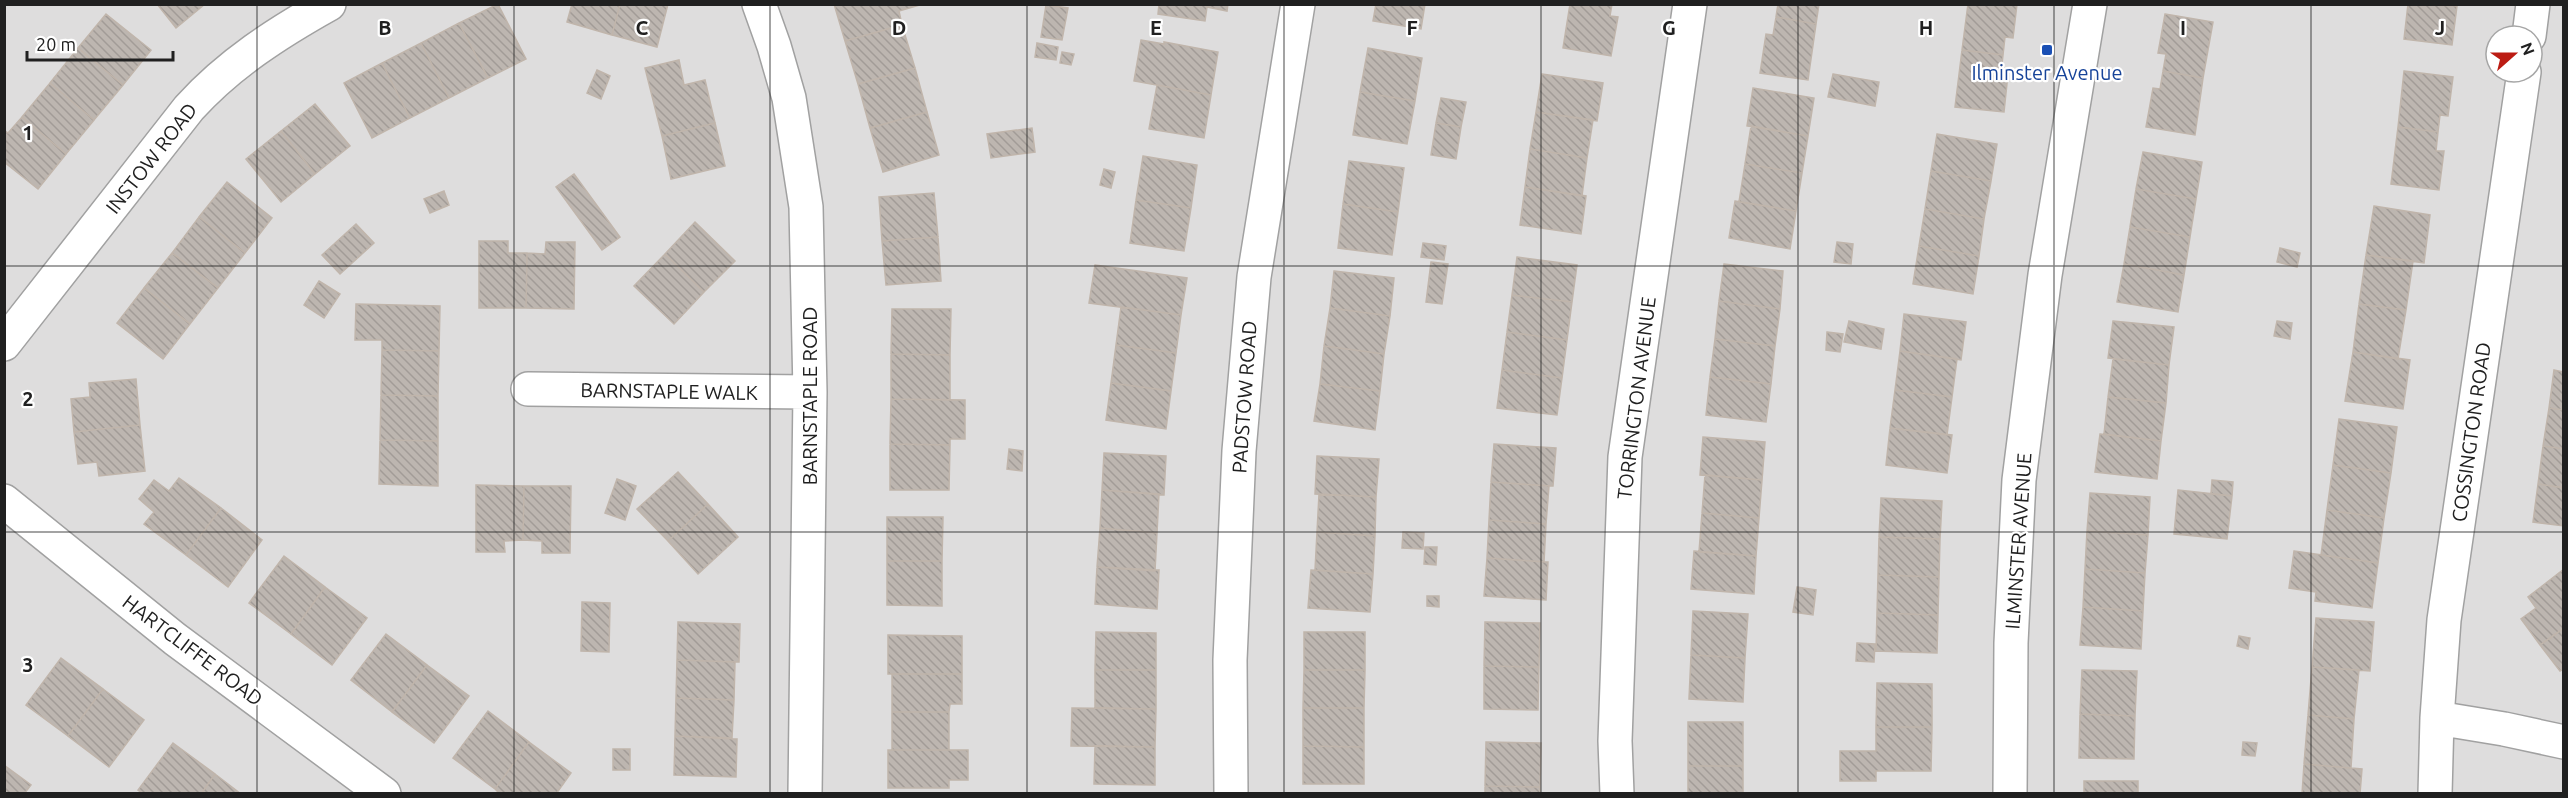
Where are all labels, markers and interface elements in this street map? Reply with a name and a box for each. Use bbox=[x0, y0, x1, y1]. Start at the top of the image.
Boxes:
text: B bbox=[378, 16, 392, 39]
text: C bbox=[636, 16, 649, 39]
text: D bbox=[892, 16, 906, 39]
text: E bbox=[1150, 16, 1162, 39]
text: F bbox=[1406, 16, 1418, 39]
text: G bbox=[1662, 16, 1676, 39]
text: H bbox=[1919, 16, 1933, 39]
text: I bbox=[2180, 16, 2186, 39]
text: J bbox=[2435, 16, 2445, 39]
scale bar bbox=[27, 24, 172, 62]
north arrow bbox=[2484, 24, 2544, 84]
text: 20 m bbox=[36, 34, 76, 54]
text: N bbox=[2517, 40, 2539, 57]
marker: Ilminster Avenue bbox=[2040, 43, 2054, 57]
place label: Ilminster Avenue bbox=[1972, 61, 2122, 84]
street label: INSTOW ROAD bbox=[101, 98, 201, 218]
text: 1 bbox=[22, 121, 34, 144]
street label: TORRINGTON AVENUE bbox=[1612, 295, 1660, 501]
street label: BARNSTAPLE ROAD bbox=[798, 307, 821, 485]
street label: PADSTOW ROAD bbox=[1227, 320, 1261, 474]
street label: COSSINGTON ROAD bbox=[2447, 341, 2495, 523]
street label: BARNSTAPLE WALK bbox=[580, 378, 758, 404]
text: 2 bbox=[22, 387, 34, 410]
street label: ILMINSTER AVENUE bbox=[2000, 452, 2036, 630]
street label: HARTCLIFFE ROAD bbox=[118, 590, 268, 710]
text: 3 bbox=[22, 653, 34, 676]

